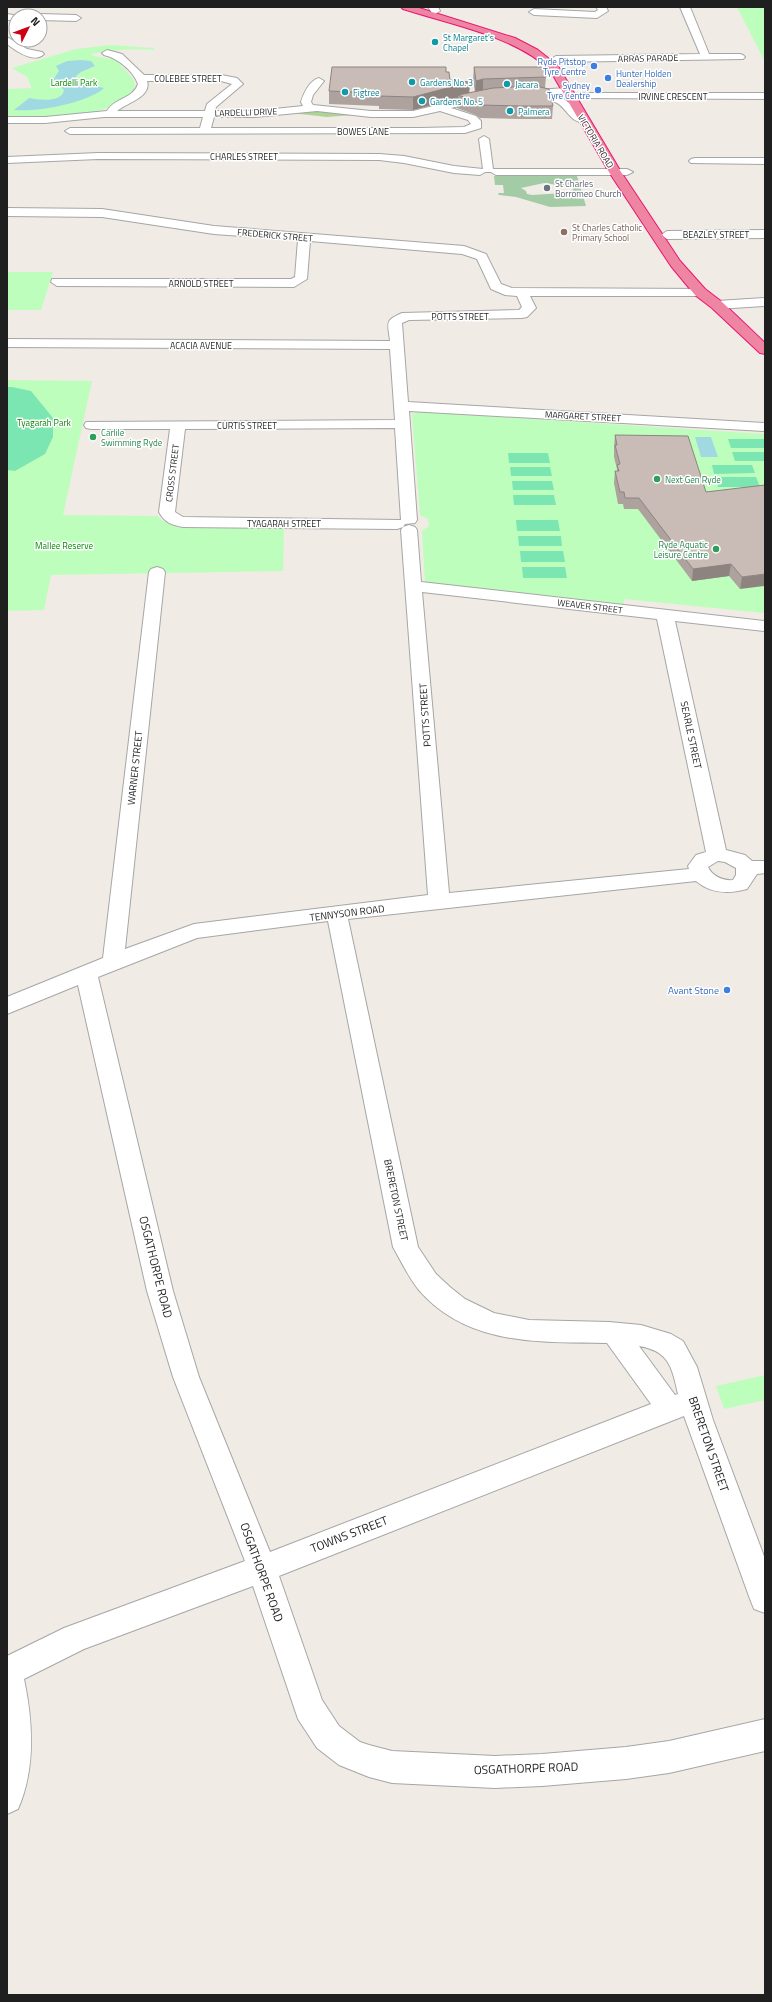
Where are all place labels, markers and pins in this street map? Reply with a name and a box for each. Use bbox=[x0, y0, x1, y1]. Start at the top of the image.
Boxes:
place label: St Margaret's Chapel bbox=[443, 31, 494, 54]
marker: St Margaret's Chapel bbox=[430, 37, 440, 47]
place label: Ryde Pitstop Tyre Centre bbox=[538, 55, 586, 78]
marker: Ryde Pitstop Tyre Centre bbox=[589, 61, 599, 71]
place label: Hunter Holden Dealership bbox=[616, 67, 672, 90]
marker: Hunter Holden Dealership bbox=[603, 73, 613, 83]
place label: Gardens No. 3 bbox=[420, 76, 473, 89]
marker: Gardens No. 3 bbox=[407, 77, 417, 87]
place label: Jacara bbox=[515, 78, 539, 91]
marker: Jacara bbox=[502, 79, 512, 89]
place label: Sydney Tyre Centre bbox=[547, 79, 591, 102]
marker: Sydney Tyre Centre bbox=[593, 85, 603, 95]
place label: Figtree bbox=[353, 86, 380, 99]
marker: Figtree bbox=[340, 87, 350, 97]
place label: Gardens No. 5 bbox=[430, 95, 483, 108]
marker: Gardens No. 5 bbox=[417, 96, 427, 106]
place label: Palmera bbox=[518, 105, 550, 118]
marker: Palmera bbox=[505, 106, 515, 116]
place label: St Charles Borromeo Church bbox=[555, 177, 621, 200]
marker: St Charles Borromeo Church bbox=[542, 183, 552, 193]
place label: St Charles Catholic Primary School bbox=[572, 221, 642, 244]
marker: St Charles Catholic Primary School bbox=[559, 227, 569, 237]
place label: Carlile Swimming Ryde bbox=[101, 426, 163, 449]
marker: Carlile Swimming Ryde bbox=[88, 432, 98, 442]
place label: Next Gen Ryde bbox=[665, 473, 721, 486]
marker: Next Gen Ryde bbox=[652, 474, 662, 484]
place label: Ryde Aquatic Leisure Centre bbox=[654, 538, 708, 561]
marker: Ryde Aquatic Leisure Centre bbox=[711, 544, 721, 554]
place label: Avant Stone bbox=[668, 983, 719, 998]
marker: Avant Stone bbox=[722, 985, 732, 995]

